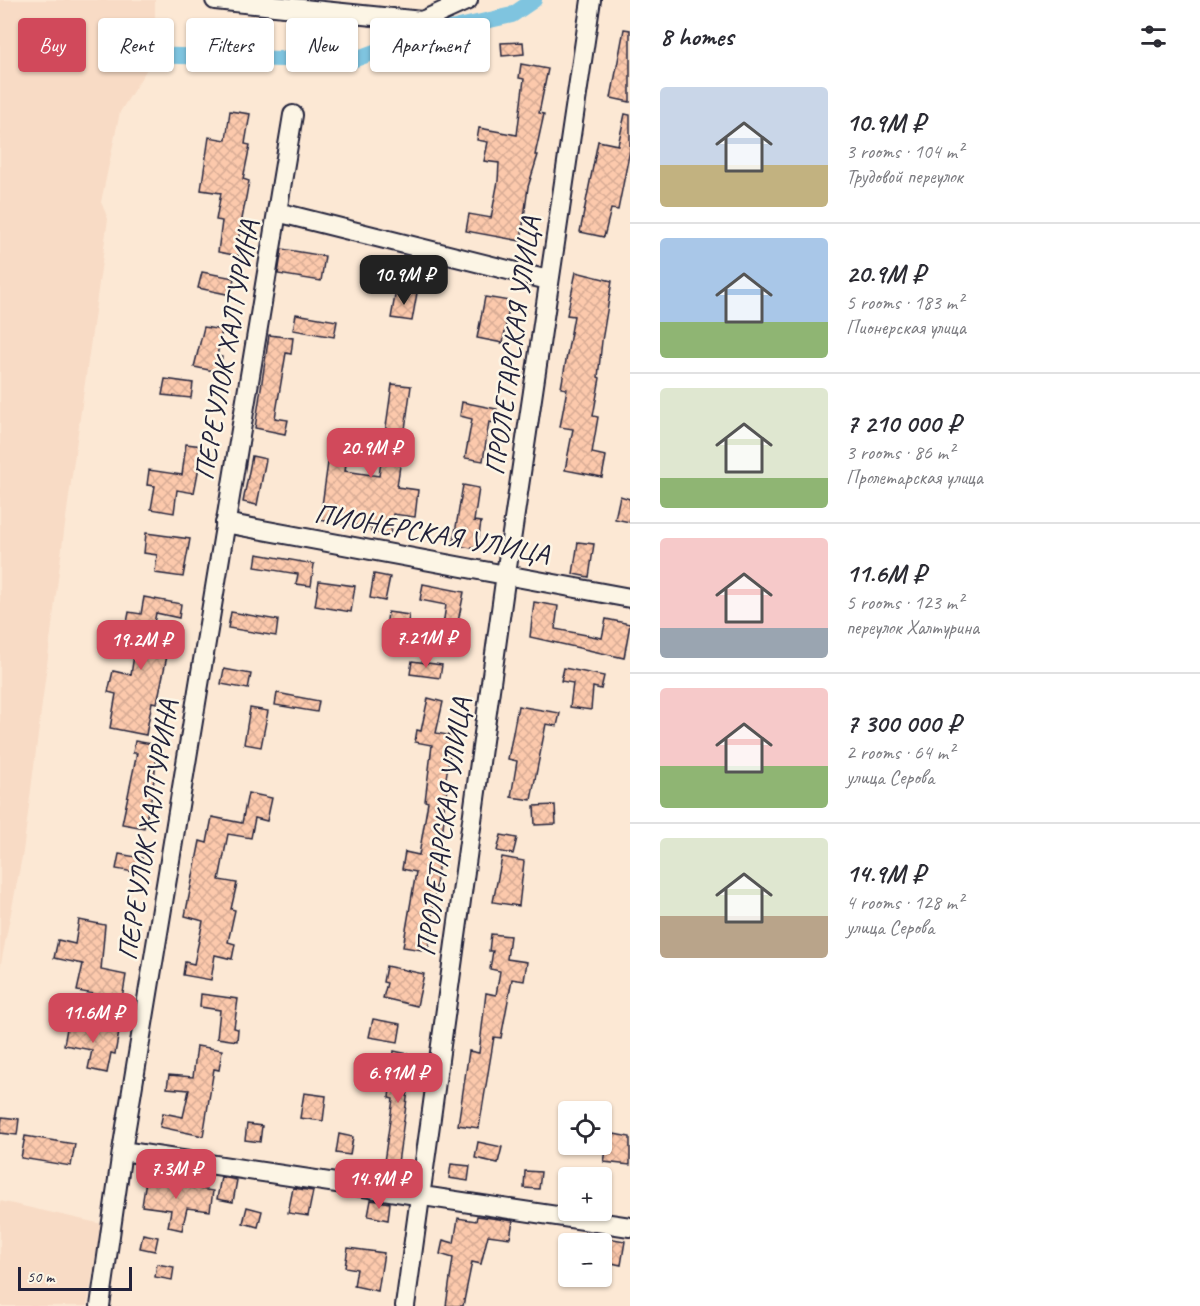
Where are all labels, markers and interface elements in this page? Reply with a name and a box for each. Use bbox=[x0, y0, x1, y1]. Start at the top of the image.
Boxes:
chip: Buy bbox=[18, 18, 86, 72]
chip: Rent bbox=[98, 18, 174, 72]
chip: Filters bbox=[186, 18, 274, 72]
chip: New bbox=[286, 18, 358, 72]
chip: Apartment bbox=[370, 18, 490, 72]
text: 8 homes bbox=[660, 20, 733, 53]
icon: filters bbox=[1137, 20, 1170, 53]
text: 10.9M ₽ bbox=[846, 106, 925, 139]
icon: home bbox=[708, 111, 780, 183]
text: 3 rooms · 104 m² bbox=[846, 139, 963, 164]
text: Трудовой переулок bbox=[846, 164, 963, 189]
street label: ПРОЛЕТАРСКАЯ УЛИЦА bbox=[477, 214, 548, 477]
street label: ПЕРЕУЛОК ХАЛТУРИНА bbox=[186, 217, 266, 482]
pin: 10.9M ₽ bbox=[349, 255, 459, 306]
text: 20.9M ₽ bbox=[846, 257, 925, 290]
text: 10.9M ₽ bbox=[374, 262, 434, 287]
icon: home bbox=[708, 262, 780, 334]
text: 5 rooms · 183 m² bbox=[846, 290, 963, 315]
text: Пионерская улица bbox=[846, 315, 966, 340]
text: 7 210 000 ₽ bbox=[846, 407, 960, 440]
icon: home bbox=[708, 412, 780, 484]
pin: 20.9M ₽ bbox=[316, 428, 426, 479]
text: 20.9M ₽ bbox=[341, 435, 401, 460]
text: 3 rooms · 86 m² bbox=[846, 440, 954, 465]
text: Пролетарская улица bbox=[846, 465, 983, 490]
street label: ПИОНЕРСКАЯ УЛИЦА bbox=[312, 495, 553, 571]
text: 11.6M ₽ bbox=[846, 557, 925, 590]
icon: home bbox=[708, 562, 780, 634]
text: 5 rooms · 123 m² bbox=[846, 590, 963, 615]
text: переулок Халтурина bbox=[846, 615, 979, 640]
pin: 7.21M ₽ bbox=[371, 618, 481, 669]
pin: 19.2M ₽ bbox=[86, 620, 196, 671]
text: 7.21M ₽ bbox=[396, 625, 456, 650]
text: 19.2M ₽ bbox=[111, 627, 171, 652]
street label: ПРОЛЕТАРСКАЯ УЛИЦА bbox=[408, 695, 479, 958]
street label: ПЕРЕУЛОК ХАЛТУРИНА bbox=[109, 697, 185, 962]
text: 7 300 000 ₽ bbox=[846, 707, 960, 740]
icon: home bbox=[708, 712, 780, 784]
text: 2 rooms · 64 m² bbox=[846, 740, 954, 765]
text: улица Серова bbox=[846, 765, 934, 790]
text: 14.9M ₽ bbox=[846, 857, 925, 890]
icon: home bbox=[708, 862, 780, 934]
text: 4 rooms · 128 m² bbox=[846, 890, 963, 915]
text: улица Серова bbox=[846, 915, 934, 940]
pin: 11.6M ₽ bbox=[38, 993, 148, 1044]
text: 11.6M ₽ bbox=[62, 1000, 124, 1025]
pin: 6.91M ₽ bbox=[343, 1053, 453, 1104]
text: 6.91M ₽ bbox=[368, 1060, 428, 1085]
map controls bbox=[558, 1101, 612, 1287]
button: locate bbox=[558, 1101, 612, 1155]
pin: 7.3M ₽ bbox=[127, 1149, 225, 1200]
text: 7.3M ₽ bbox=[150, 1156, 202, 1181]
pin: 14.9M ₽ bbox=[324, 1159, 434, 1210]
text: 14.9M ₽ bbox=[349, 1166, 409, 1191]
button: + bbox=[558, 1167, 612, 1221]
button: − bbox=[558, 1233, 612, 1287]
scale bar bbox=[18, 1264, 132, 1292]
text: 50 m bbox=[27, 1267, 54, 1287]

